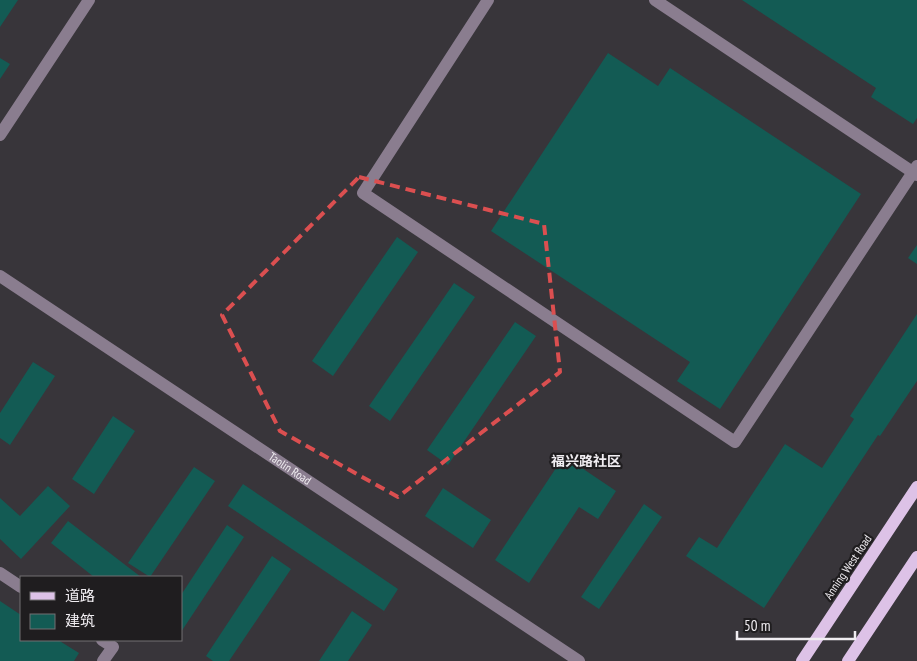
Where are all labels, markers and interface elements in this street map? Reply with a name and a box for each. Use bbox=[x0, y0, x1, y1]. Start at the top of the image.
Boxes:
street label: Taolin Road bbox=[266, 449, 314, 488]
district label: 福兴路社区 bbox=[551, 452, 621, 470]
street label: Anning West Road bbox=[821, 532, 875, 602]
legend bbox=[20, 576, 182, 641]
text: 道路 bbox=[65, 586, 95, 605]
scale bar bbox=[737, 608, 854, 640]
text: 建筑 bbox=[65, 611, 95, 630]
text: 50 m bbox=[744, 616, 770, 635]

